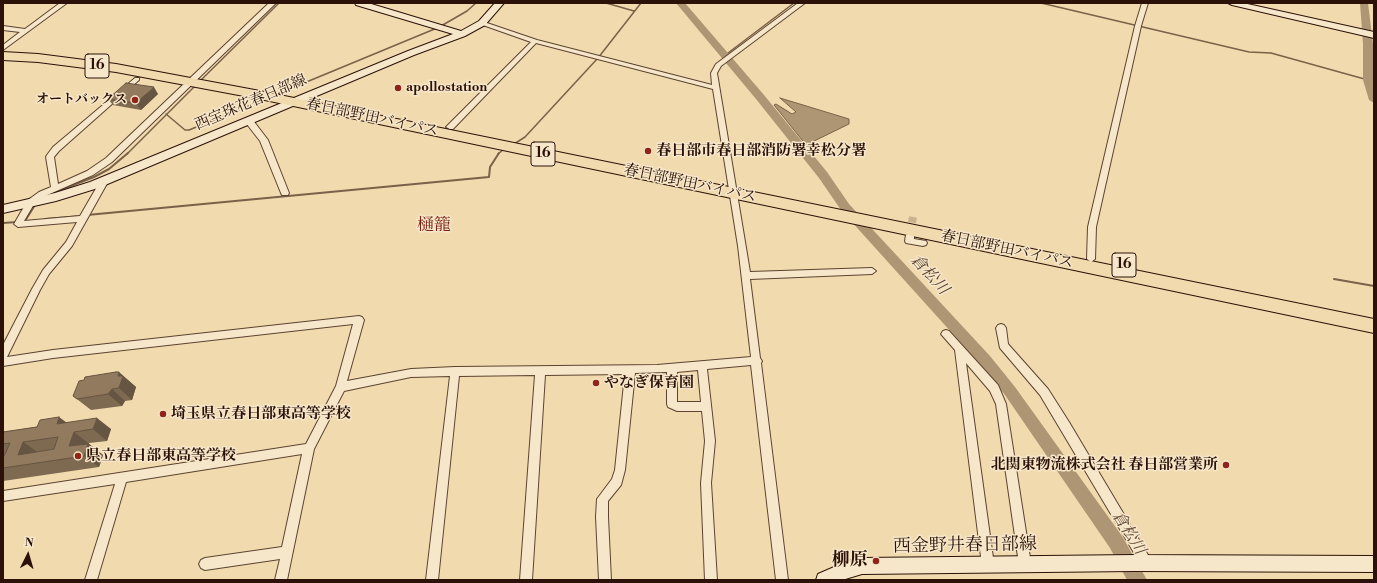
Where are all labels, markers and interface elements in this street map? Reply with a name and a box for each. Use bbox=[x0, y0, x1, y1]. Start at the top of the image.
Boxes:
road number: 16 bbox=[85, 54, 109, 78]
street label: 西宝珠花春日部線 bbox=[192, 71, 310, 135]
place label: apollostation bbox=[406, 80, 487, 96]
marker: apollostation bbox=[393, 83, 403, 93]
place label: オートバックス bbox=[36, 92, 127, 108]
marker: オートバックス bbox=[130, 95, 140, 105]
street label: 春日部野田バイパス bbox=[304, 95, 440, 141]
road number: 16 bbox=[531, 142, 555, 166]
place label: 春日部市春日部消防署幸松分署 bbox=[656, 142, 866, 160]
marker: 春日部市春日部消防署幸松分署 bbox=[643, 146, 653, 156]
street label: 春日部野田バイパス bbox=[622, 161, 758, 207]
district label: 樋籠 bbox=[417, 216, 451, 236]
street label: 春日部野田バイパス bbox=[939, 227, 1075, 273]
water label: 倉松川 bbox=[906, 251, 952, 299]
road number: 16 bbox=[1112, 253, 1136, 277]
place label: やなぎ保育園 bbox=[604, 374, 694, 392]
marker: やなぎ保育園 bbox=[591, 378, 601, 388]
place label: 埼玉県立春日部東高等学校 bbox=[171, 405, 351, 423]
marker: 埼玉県立春日部東高等学校 bbox=[158, 409, 168, 419]
place label: 県立春日部東高等学校 bbox=[86, 447, 236, 465]
marker: 県立春日部東高等学校 bbox=[73, 451, 83, 461]
place label: 北関東物流株式会社 春日部営業所 bbox=[991, 456, 1218, 474]
marker: 北関東物流株式会社 春日部営業所 bbox=[1221, 460, 1231, 470]
water label: 倉松川 bbox=[1107, 508, 1149, 558]
street label: 西金野井春日部線 bbox=[893, 534, 1037, 558]
north arrow bbox=[8, 535, 48, 575]
text: N bbox=[24, 536, 34, 550]
place label: 柳原 bbox=[832, 550, 868, 572]
marker: 柳原 bbox=[871, 556, 881, 566]

